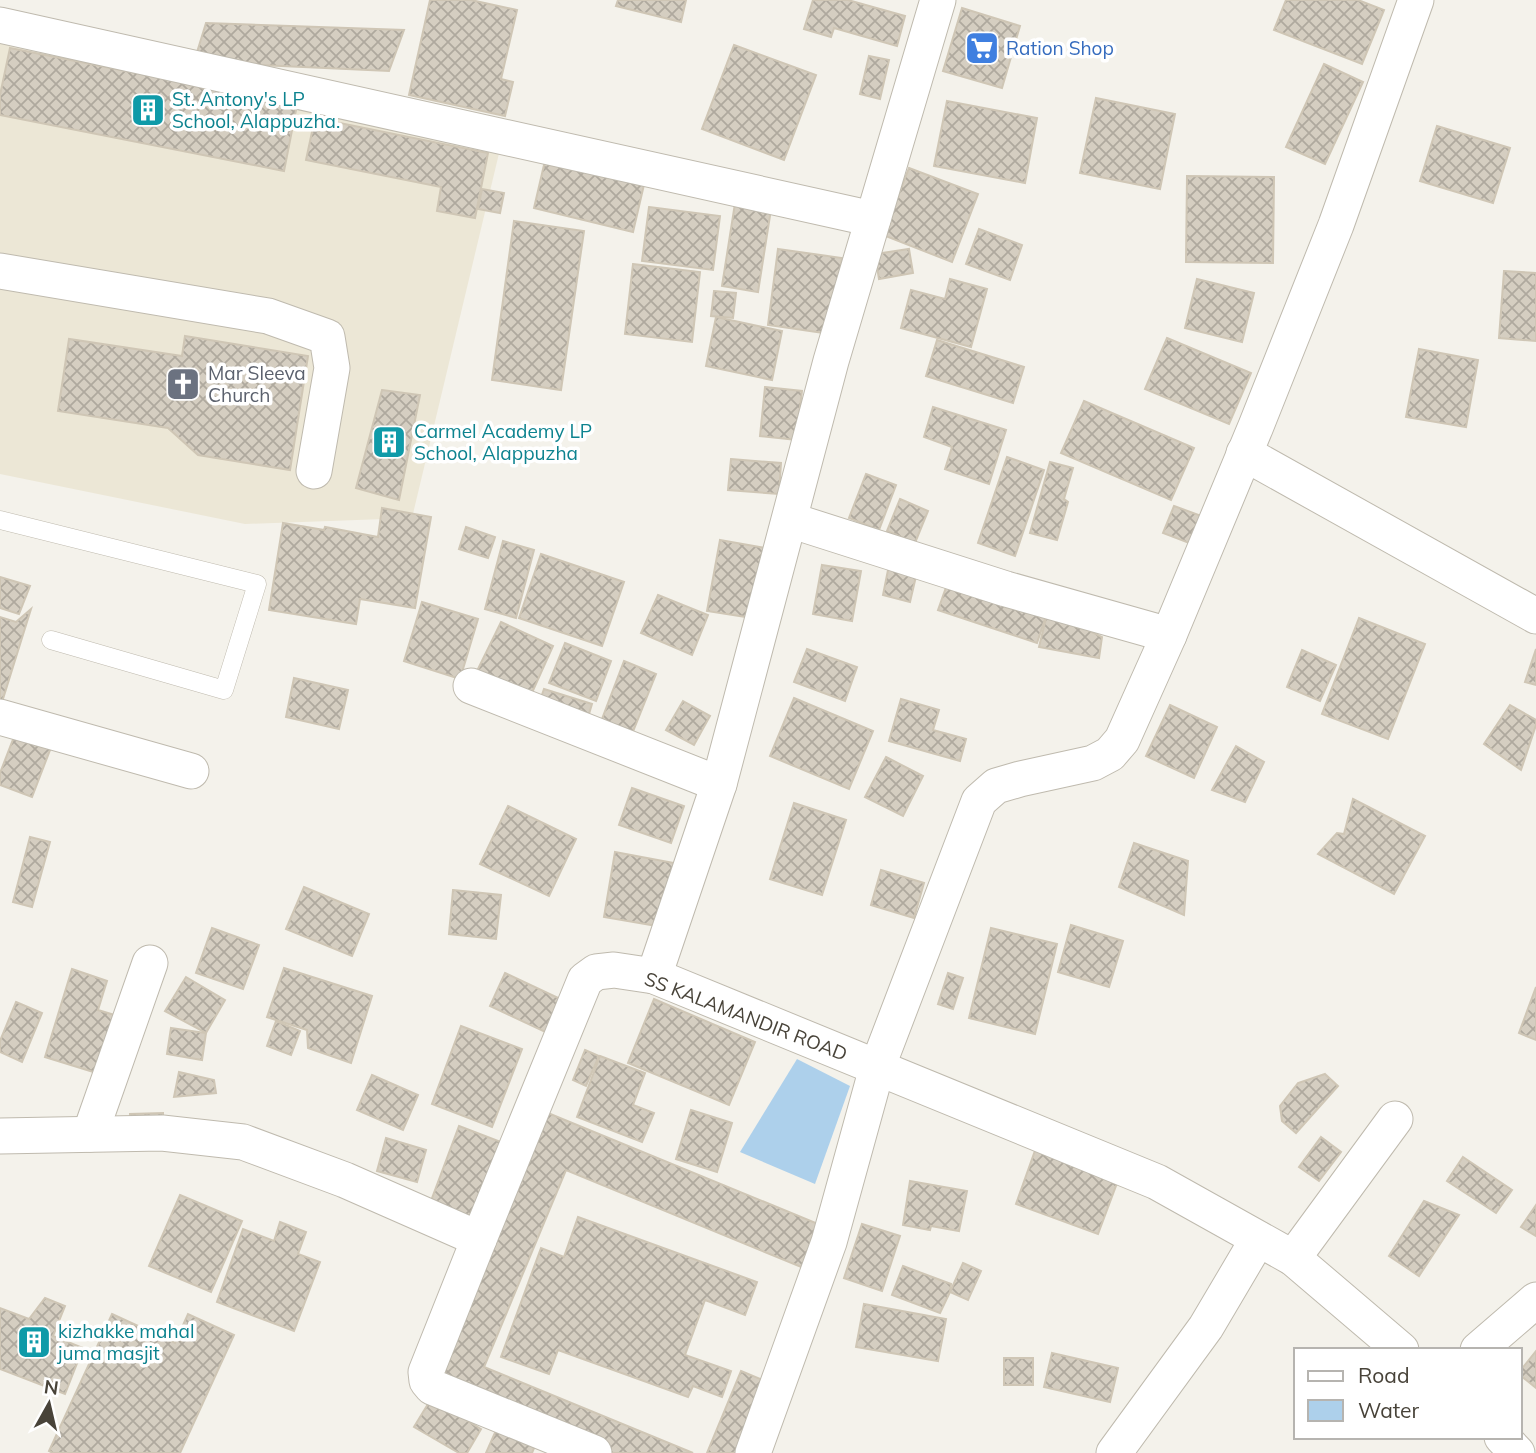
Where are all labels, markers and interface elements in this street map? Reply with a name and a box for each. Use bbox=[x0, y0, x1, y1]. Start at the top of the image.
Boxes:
supermarket icon: Ration Shop bbox=[963, 29, 1001, 67]
place label: Ration Shop bbox=[1006, 36, 1114, 60]
place label: St. Antony's LP School, Alappuzha. bbox=[172, 87, 340, 133]
building icon: St. Antony's LP School, Alappuzha. bbox=[129, 91, 167, 129]
place label: Mar Sleeva Church bbox=[208, 361, 306, 407]
church icon: Mar Sleeva Church bbox=[164, 365, 202, 403]
place label: Carmel Academy LP School, Alappuzha bbox=[414, 419, 592, 465]
building icon: Carmel Academy LP School, Alappuzha bbox=[370, 423, 408, 461]
street label: SS KALAMANDIR ROAD bbox=[641, 966, 851, 1066]
place label: kizhakke mahal juma masjit bbox=[56, 1319, 194, 1365]
building icon: kizhakke mahal juma masjit bbox=[15, 1323, 53, 1361]
legend bbox=[1294, 1348, 1522, 1439]
text: Road bbox=[1358, 1362, 1409, 1388]
north arrow bbox=[14, 1369, 84, 1439]
text: N bbox=[43, 1374, 60, 1400]
text: Water bbox=[1358, 1397, 1419, 1423]

